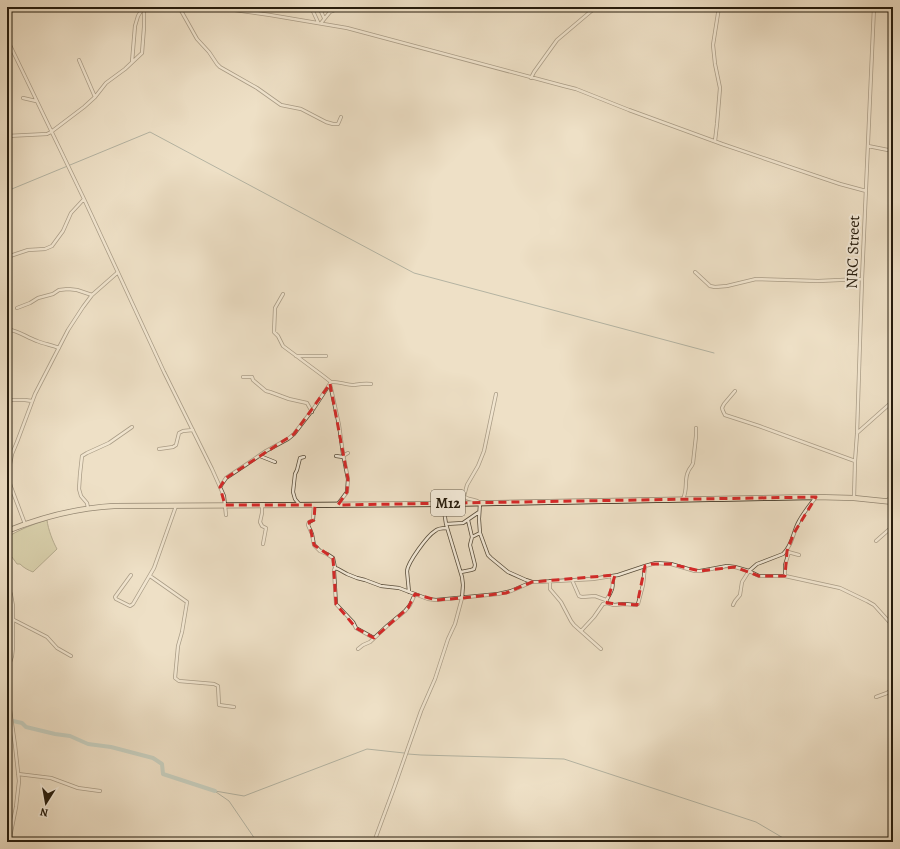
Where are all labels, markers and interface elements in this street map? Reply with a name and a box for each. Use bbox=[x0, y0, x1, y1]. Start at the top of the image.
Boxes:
street label: NRC Street bbox=[841, 215, 865, 289]
road number: M12 bbox=[431, 490, 465, 516]
north arrow bbox=[26, 783, 66, 823]
text: N bbox=[39, 804, 50, 820]

